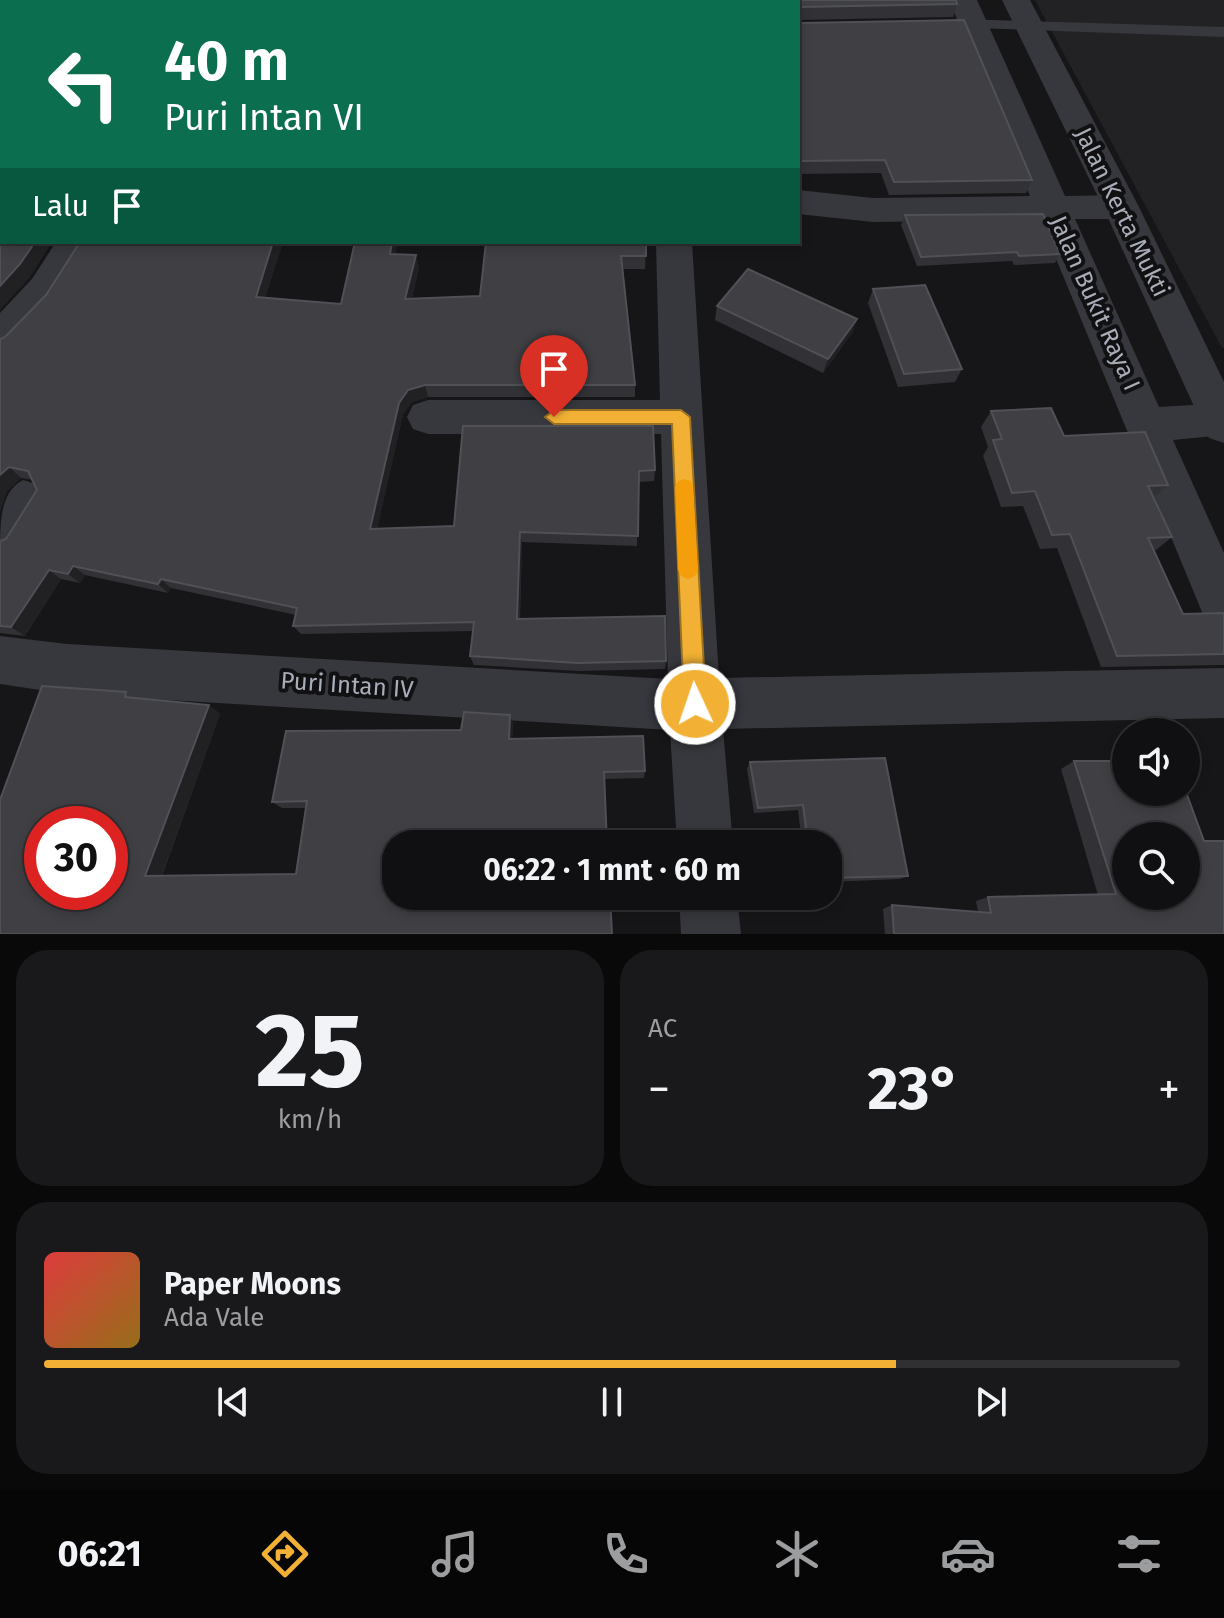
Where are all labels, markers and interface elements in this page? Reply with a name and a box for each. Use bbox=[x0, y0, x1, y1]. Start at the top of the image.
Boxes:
text: 40 m bbox=[164, 28, 289, 95]
icon: left bbox=[32, 32, 136, 136]
text: Puri Intan VI bbox=[164, 96, 364, 140]
street label: Jalan Kerta Mukti bbox=[1069, 123, 1175, 301]
icon: arrive bbox=[105, 184, 149, 228]
text: Lalu bbox=[32, 188, 89, 224]
street label: Jalan Bukit Raya I bbox=[1044, 211, 1146, 395]
pin bbox=[520, 335, 588, 417]
icon: arrive bbox=[532, 347, 576, 391]
position arrow bbox=[653, 662, 737, 746]
street label: Puri Intan IV bbox=[280, 666, 415, 704]
map controls bbox=[1112, 718, 1200, 910]
button: sound bbox=[1112, 718, 1200, 806]
speed limit sign: 30 bbox=[24, 806, 128, 910]
button: search bbox=[1112, 822, 1200, 910]
text: 06:22 · 1 mnt · 60 m bbox=[483, 852, 741, 888]
text: 25 bbox=[255, 989, 365, 1114]
text: AC bbox=[648, 1013, 677, 1044]
text: 23° bbox=[867, 1053, 961, 1125]
text: − bbox=[648, 1063, 670, 1116]
text: + bbox=[1158, 1063, 1180, 1116]
text: km/h bbox=[278, 1104, 342, 1135]
text: Paper Moons bbox=[164, 1266, 341, 1302]
text: Ada Vale bbox=[164, 1302, 264, 1333]
icon: previous bbox=[211, 1380, 255, 1424]
icon: pause bbox=[590, 1380, 634, 1424]
icon: next bbox=[969, 1380, 1013, 1424]
icon: directions bbox=[257, 1526, 313, 1582]
icon: music bbox=[427, 1526, 483, 1582]
icon: phone bbox=[598, 1526, 654, 1582]
icon: climate bbox=[769, 1526, 825, 1582]
icon: car bbox=[940, 1526, 996, 1582]
icon: filters bbox=[1111, 1526, 1167, 1582]
text: 06:21 bbox=[57, 1532, 142, 1576]

